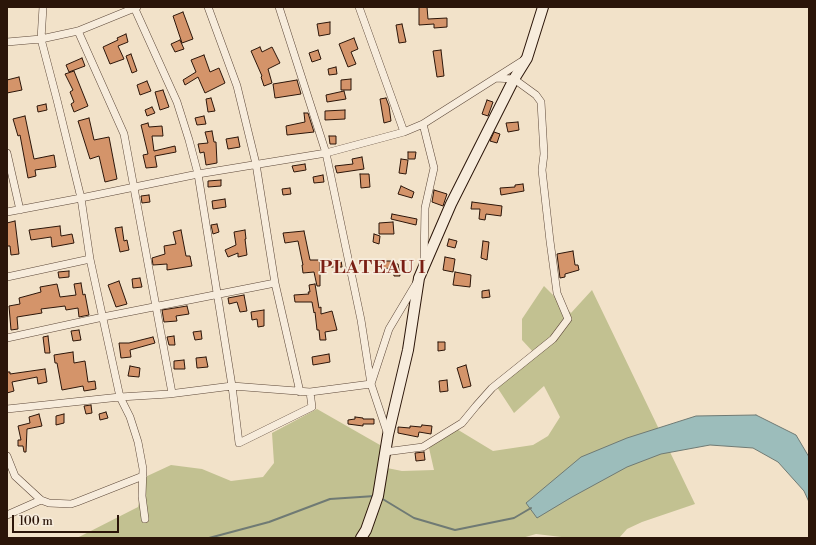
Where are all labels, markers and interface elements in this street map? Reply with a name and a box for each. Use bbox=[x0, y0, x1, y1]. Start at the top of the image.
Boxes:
district label: PLATEAU I bbox=[320, 258, 426, 280]
scale bar bbox=[14, 507, 121, 533]
text: 100 m bbox=[19, 514, 53, 529]

